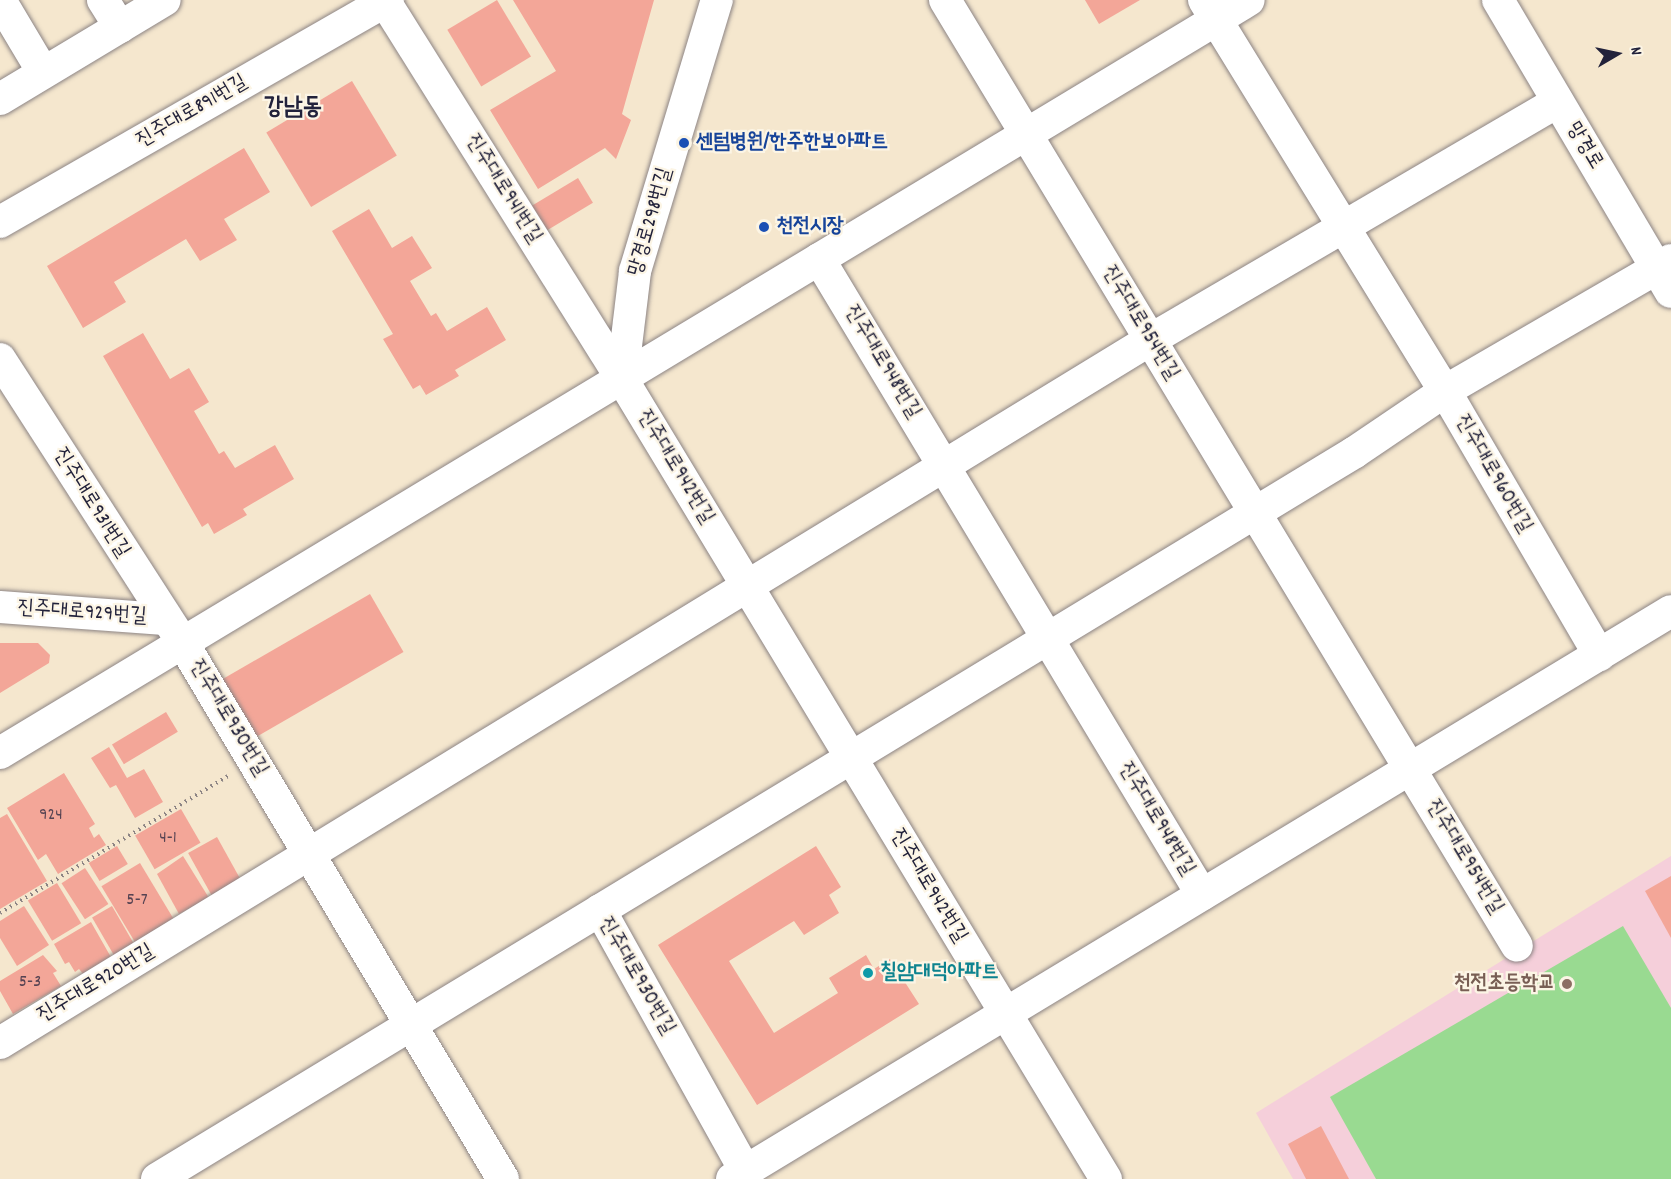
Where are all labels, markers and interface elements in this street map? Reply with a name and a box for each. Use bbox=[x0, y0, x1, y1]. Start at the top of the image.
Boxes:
north arrow bbox=[1587, 24, 1647, 84]
text: N bbox=[1623, 45, 1647, 57]
street label: 진주대로891번길 bbox=[132, 70, 252, 154]
district label: 강남동 bbox=[264, 95, 322, 123]
street label: 망경로 bbox=[1560, 118, 1608, 174]
street label: 진주대로941번길 bbox=[459, 130, 547, 248]
place label: 센텀병원/한주한보아파트 bbox=[696, 130, 888, 156]
marker: 센텀병원/한주한보아파트 bbox=[677, 136, 691, 150]
street label: 망경로298번길 bbox=[623, 165, 679, 279]
place label: 천전시장 bbox=[776, 214, 844, 240]
marker: 천전시장 bbox=[757, 220, 771, 234]
street label: 진주대로954번길 bbox=[1096, 261, 1184, 385]
street label: 진주대로948번길 bbox=[838, 301, 926, 423]
street label: 진주대로942번길 bbox=[631, 405, 719, 529]
street label: 진주대로960번길 bbox=[1449, 410, 1537, 538]
street label: 진주대로931번길 bbox=[47, 443, 135, 563]
street label: 진주대로929번길 bbox=[16, 596, 148, 630]
street label: 진주대로930번길 bbox=[183, 655, 273, 781]
street label: 진주대로948번길 bbox=[1112, 758, 1200, 880]
street label: 진주대로954번길 bbox=[1420, 795, 1508, 919]
house number: 924 bbox=[39, 805, 63, 827]
street label: 진주대로942번길 bbox=[884, 824, 972, 948]
house number: 4-1 bbox=[159, 828, 177, 850]
house number: 5-7 bbox=[126, 890, 148, 912]
street label: 진주대로930번길 bbox=[592, 913, 680, 1039]
street label: 진주대로920번길 bbox=[33, 939, 159, 1029]
place label: 칠암대덕아파트 bbox=[880, 960, 998, 986]
marker: 칠암대덕아파트 bbox=[861, 966, 875, 980]
place label: 천전초등학교 bbox=[1454, 971, 1555, 997]
house number: 5-3 bbox=[19, 972, 41, 994]
marker: 천전초등학교 bbox=[1560, 977, 1574, 991]

